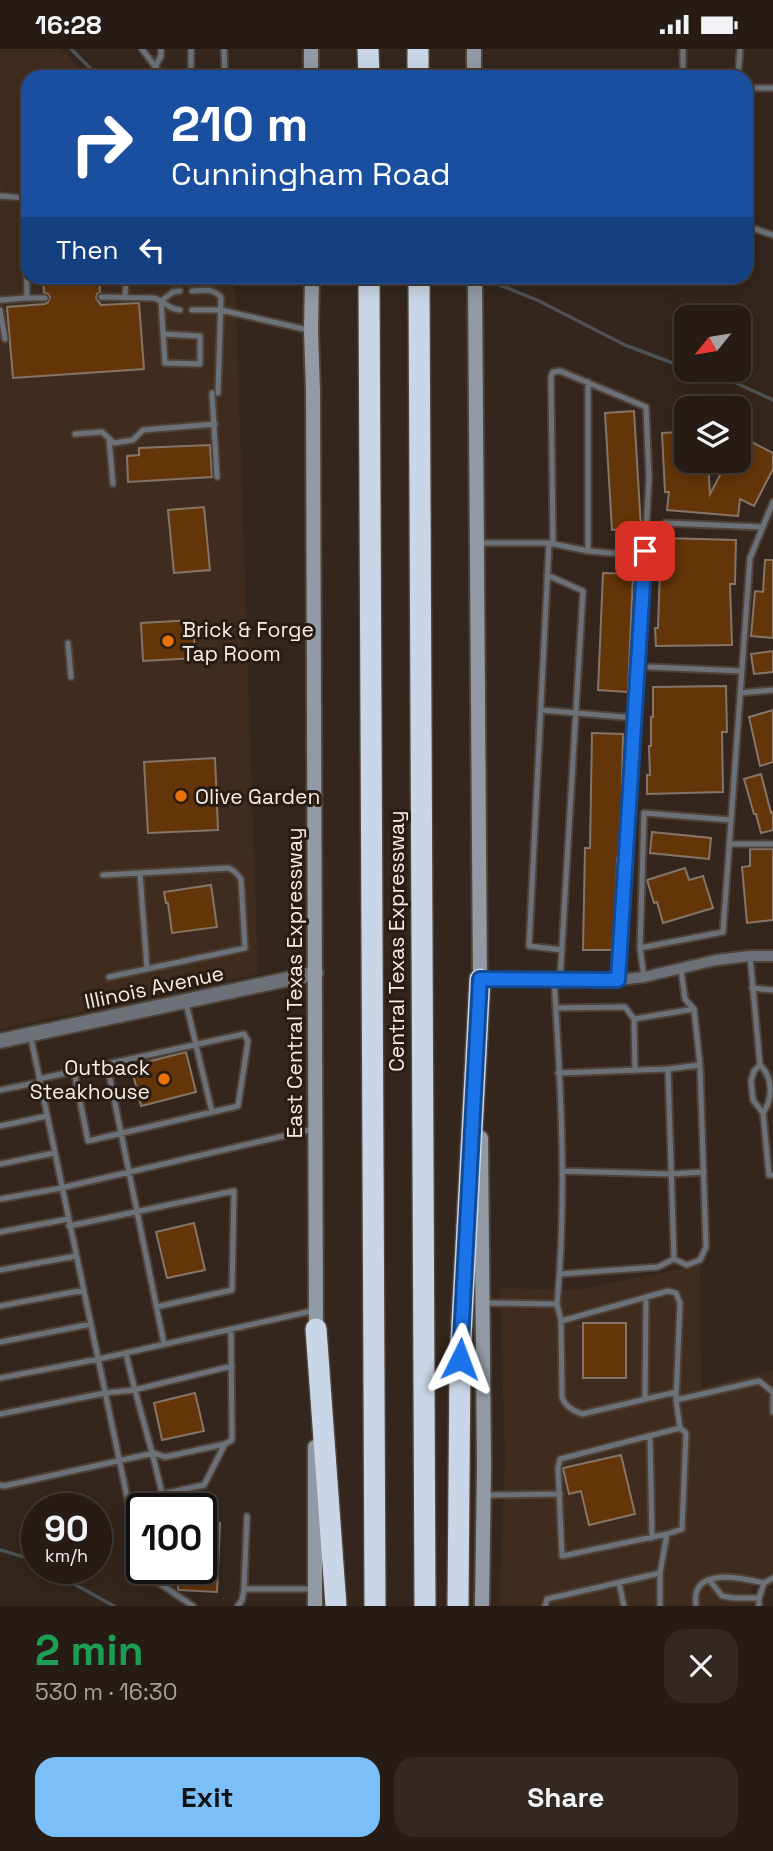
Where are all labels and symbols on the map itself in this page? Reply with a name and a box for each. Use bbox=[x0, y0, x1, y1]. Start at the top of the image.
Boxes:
north arrow bbox=[674, 305, 751, 381]
pin bbox=[615, 521, 675, 581]
place label: Brick & Forge Tap Room bbox=[182, 616, 314, 667]
marker: Brick & Forge Tap Room bbox=[160, 633, 176, 649]
place label: Olive Garden bbox=[195, 783, 320, 810]
marker: Olive Garden bbox=[173, 788, 189, 804]
street label: Central Texas Expressway bbox=[383, 810, 410, 1072]
street label: East Central Texas Expressway bbox=[281, 827, 308, 1139]
street label: Illinois Avenue bbox=[82, 959, 226, 1015]
place label: Outback Steakhouse bbox=[30, 1054, 150, 1105]
marker: Outback Steakhouse bbox=[156, 1071, 172, 1087]
position arrow bbox=[423, 1322, 497, 1396]
speed limit sign: 100 bbox=[126, 1493, 217, 1584]

